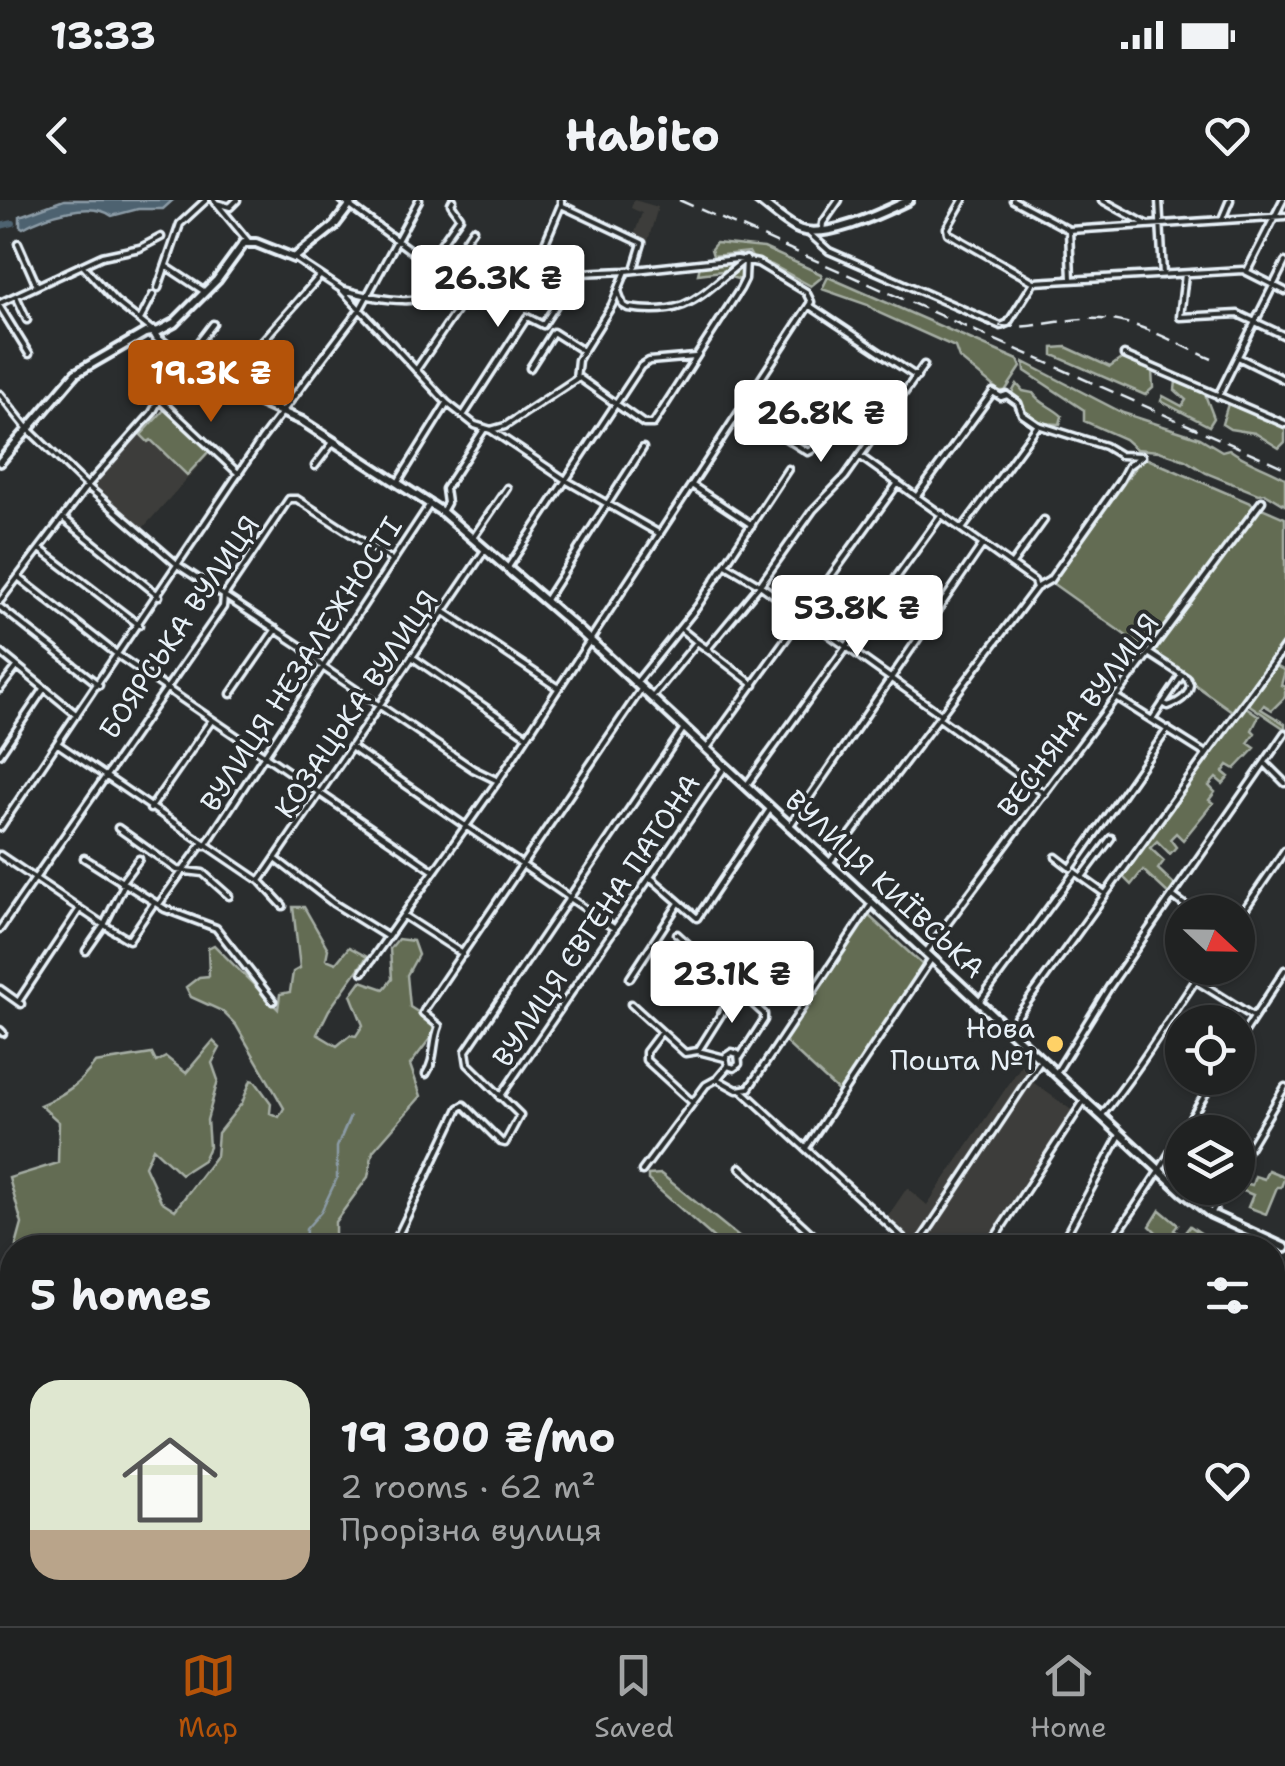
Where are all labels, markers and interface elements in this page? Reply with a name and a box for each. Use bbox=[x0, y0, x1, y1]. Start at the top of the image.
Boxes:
text: 13:33 bbox=[50, 10, 156, 61]
text: Habito bbox=[565, 105, 720, 165]
icon: back bbox=[30, 108, 85, 163]
icon: heart bbox=[1200, 108, 1255, 163]
pin: 26.3K ₴ bbox=[406, 245, 590, 330]
text: 26.3K ₴ bbox=[433, 256, 563, 299]
pin: 19.3K ₴ bbox=[119, 340, 303, 425]
text: 19.3K ₴ bbox=[150, 351, 272, 394]
pin: 26.8K ₴ bbox=[729, 380, 913, 465]
text: 26.8K ₴ bbox=[756, 391, 886, 434]
street label: БОЯРСЬКА ВУЛИЦЯ bbox=[90, 508, 268, 746]
street label: ВУЛИЦЯ НЕЗАЛЕЖНОСТІ bbox=[191, 509, 411, 819]
pin: 53.8K ₴ bbox=[765, 575, 949, 660]
street label: КОЗАЦЬКА ВУЛИЦЯ bbox=[265, 583, 447, 825]
text: 53.8K ₴ bbox=[794, 586, 920, 629]
street label: ВЕСНЯНА ВУЛИЦЯ bbox=[989, 605, 1167, 825]
street label: ВУЛИЦЯ ЄВГЕНА ПАТОНА bbox=[483, 766, 709, 1074]
street label: ВУЛИЦЯ КИЇВСЬКА bbox=[777, 781, 993, 987]
north arrow bbox=[1165, 895, 1255, 985]
map controls bbox=[1165, 895, 1255, 1205]
pin: 23.1K ₴ bbox=[640, 941, 824, 1026]
text: 23.1K ₴ bbox=[673, 952, 791, 995]
button: locate bbox=[1165, 1005, 1255, 1095]
place label: Нова Пошта №1 bbox=[890, 1009, 1035, 1079]
marker: Нова Пошта №1 bbox=[1044, 1033, 1066, 1055]
button: layers bbox=[1165, 1115, 1255, 1205]
text: 5 homes bbox=[30, 1267, 211, 1323]
icon: filters bbox=[1200, 1268, 1255, 1323]
text: 19 300 ₴/mo bbox=[340, 1409, 615, 1465]
icon: home bbox=[110, 1420, 230, 1540]
icon: heart bbox=[1200, 1453, 1255, 1508]
text: 2 rooms · 62 m² bbox=[340, 1465, 596, 1508]
text: Прорізна вулиця bbox=[340, 1508, 602, 1551]
tab: Map bbox=[178, 1648, 238, 1746]
tab: Saved bbox=[594, 1648, 674, 1746]
tab: Home bbox=[1030, 1648, 1107, 1746]

